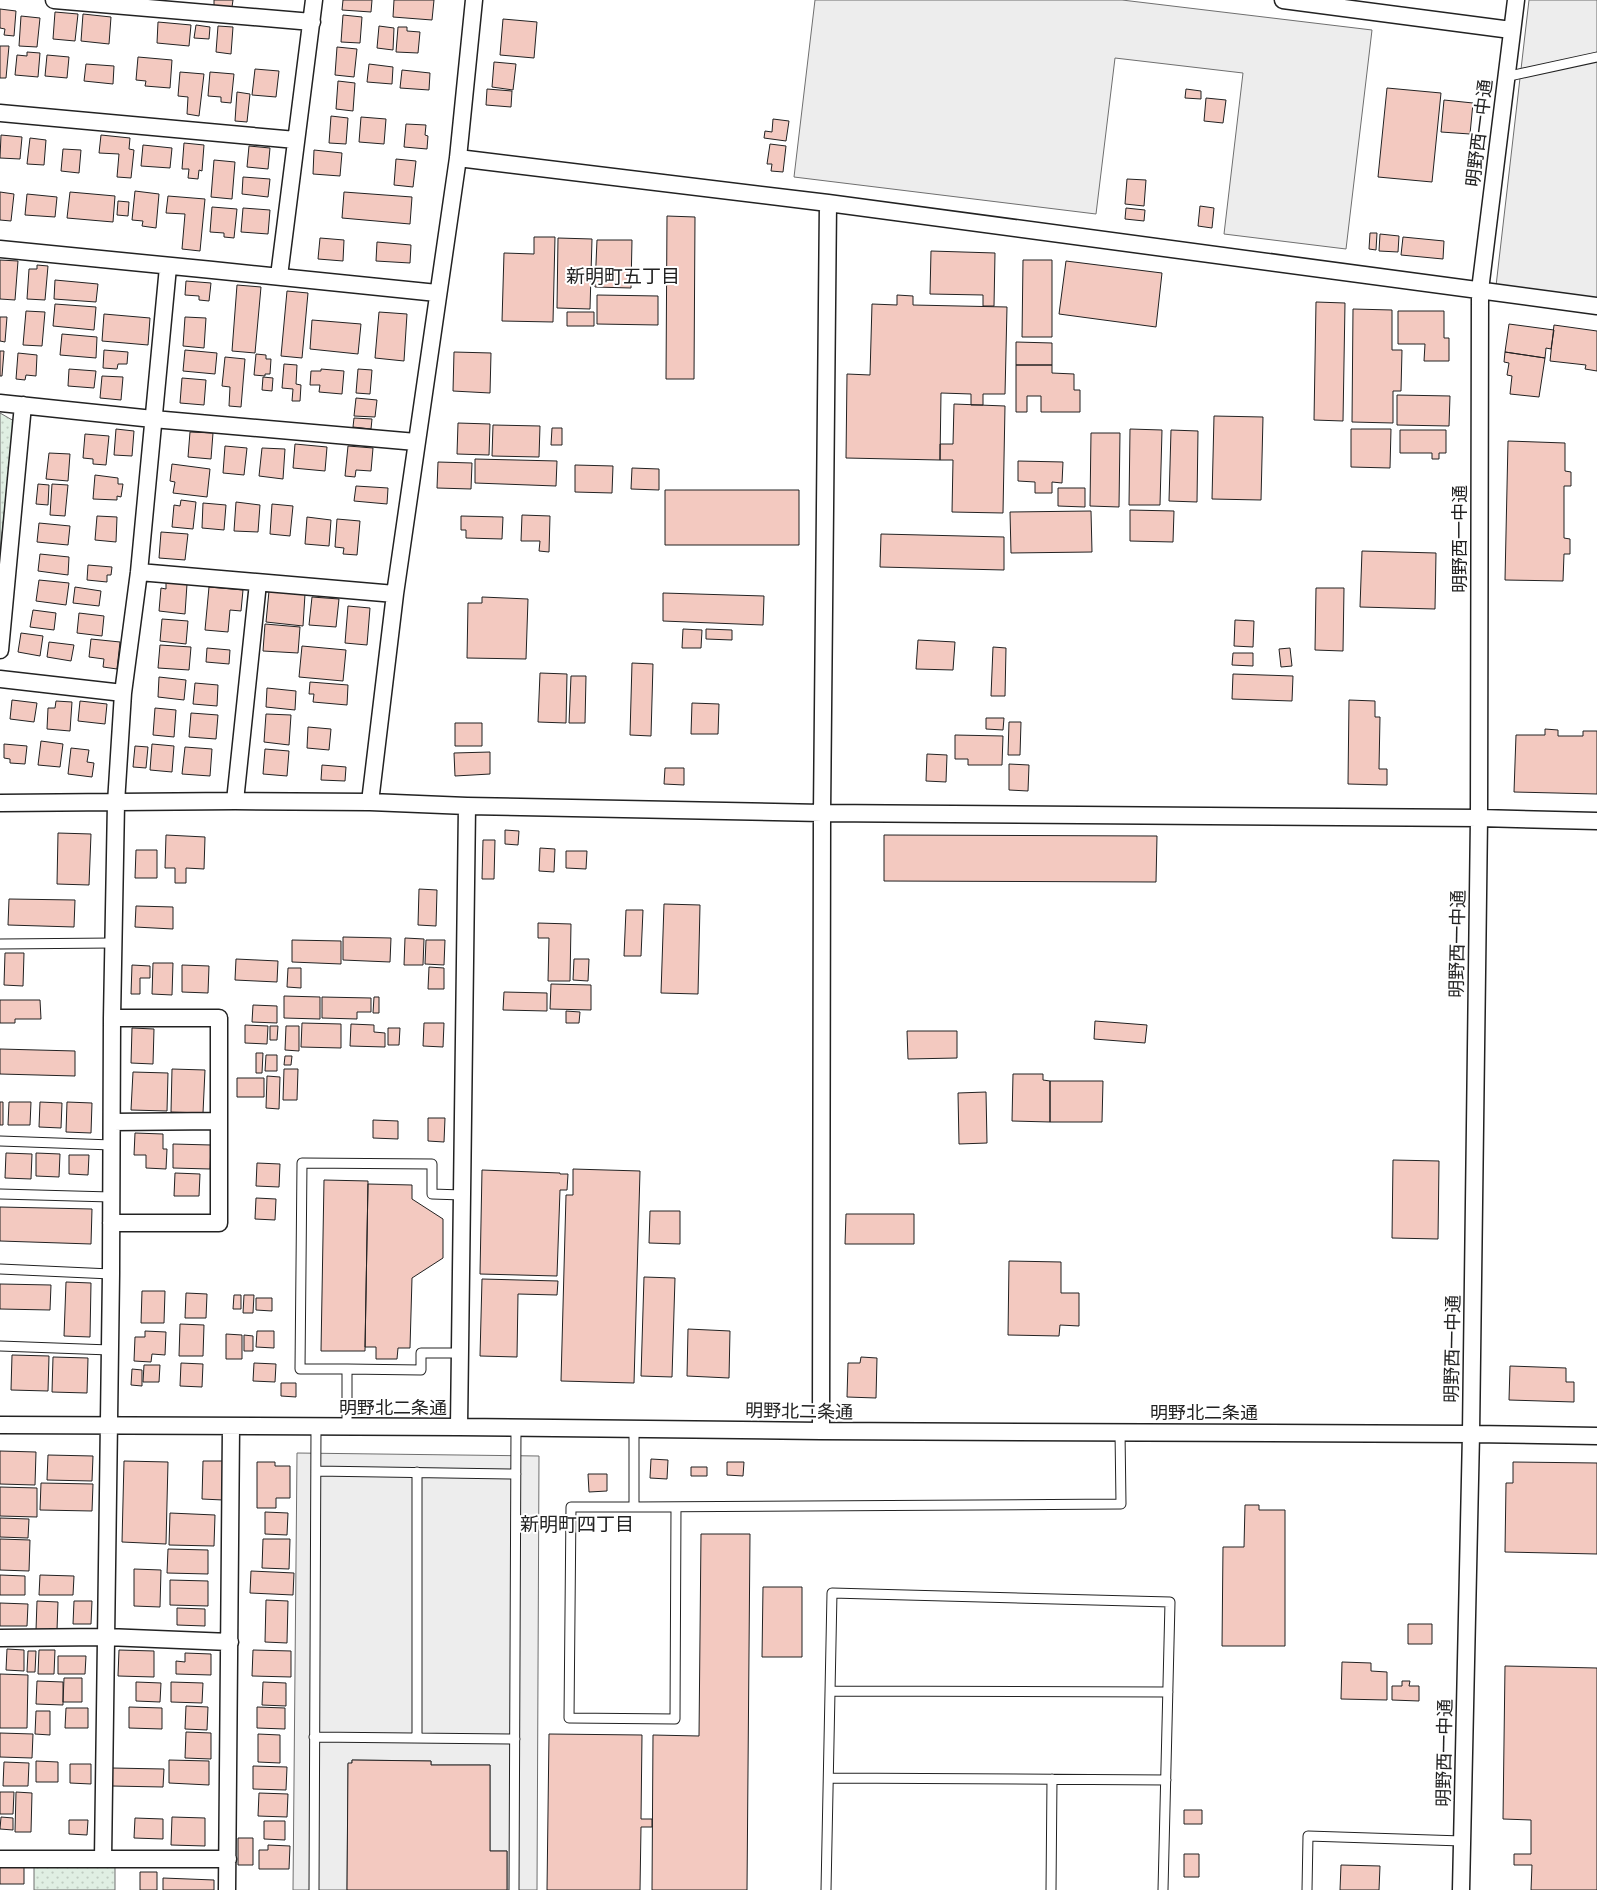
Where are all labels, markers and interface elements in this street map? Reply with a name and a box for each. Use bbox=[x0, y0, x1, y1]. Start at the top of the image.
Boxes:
street label: 明野西一中通 bbox=[1461, 78, 1497, 188]
district label: 新明町五丁目 bbox=[566, 264, 680, 288]
street label: 明野西一中通 bbox=[1448, 485, 1471, 593]
street label: 明野西一中通 bbox=[1445, 890, 1469, 998]
street label: 明野西一中通 bbox=[1440, 1295, 1464, 1403]
street label: 明野北二条通 bbox=[339, 1396, 447, 1419]
street label: 明野北二条通 bbox=[745, 1399, 853, 1423]
street label: 明野北二条通 bbox=[1150, 1401, 1258, 1424]
district label: 新明町四丁目 bbox=[520, 1512, 634, 1536]
street label: 明野西一中通 bbox=[1432, 1699, 1456, 1807]

